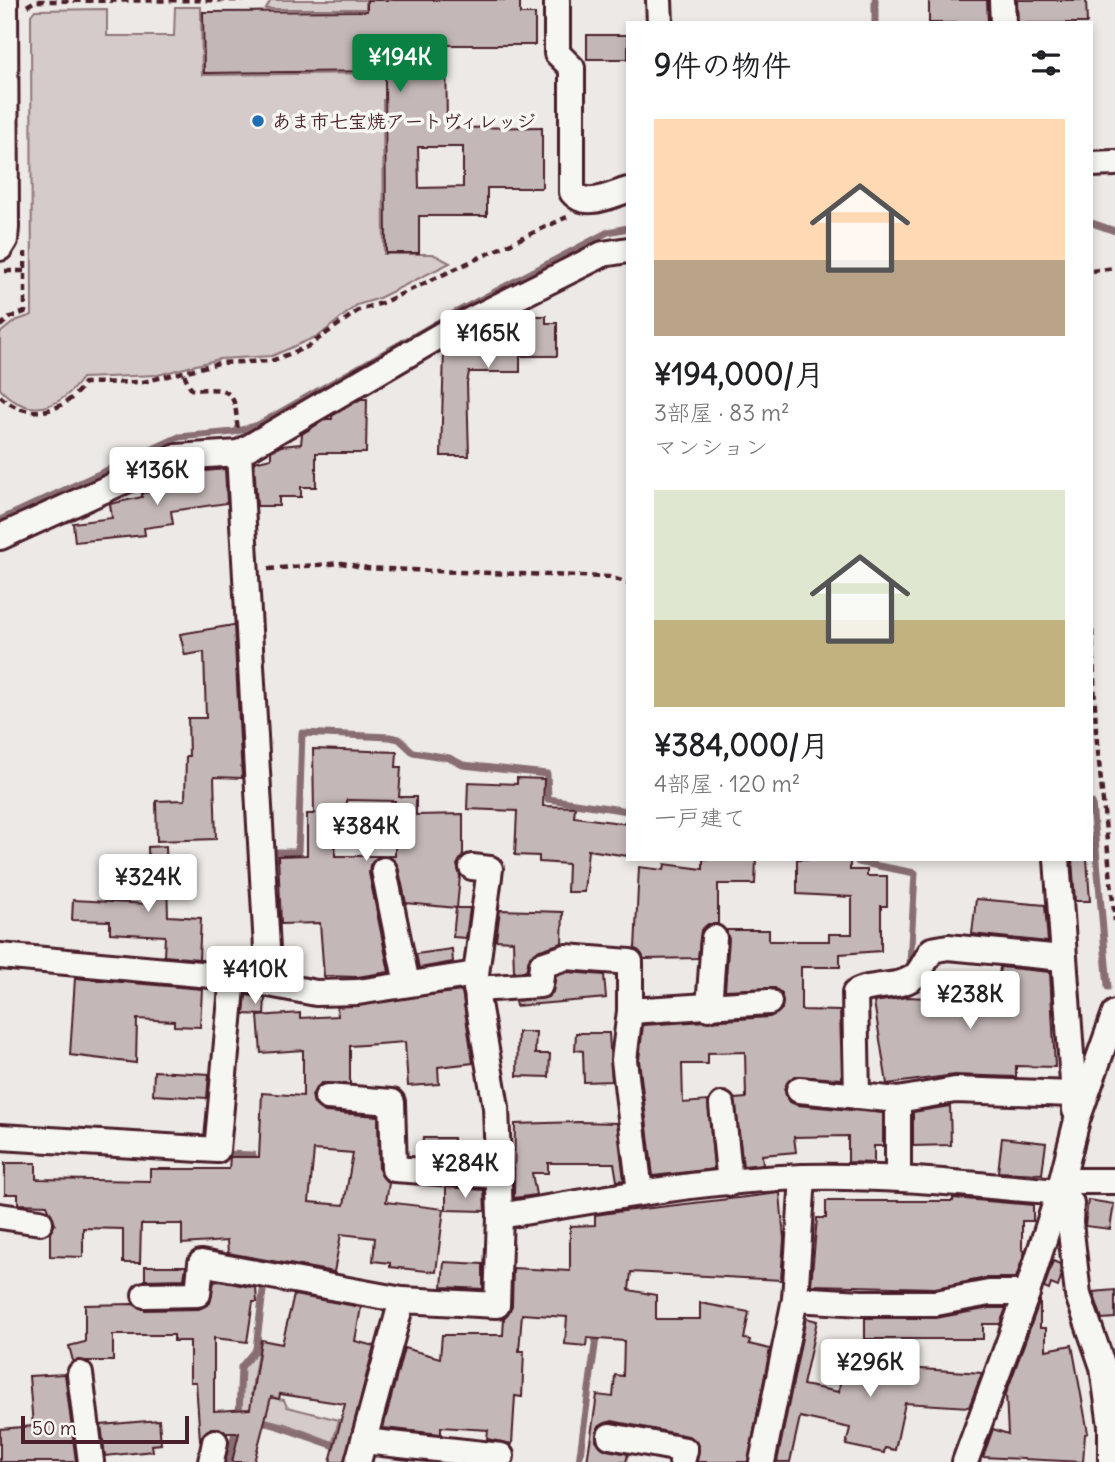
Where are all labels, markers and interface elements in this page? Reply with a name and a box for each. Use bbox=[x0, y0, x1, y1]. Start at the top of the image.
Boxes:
pin: ¥194K bbox=[351, 34, 449, 94]
text: ¥194K bbox=[368, 42, 432, 71]
icon: filters bbox=[1027, 44, 1065, 82]
text: 9件の物件 bbox=[654, 46, 791, 84]
place label: あま市七宝焼アートヴィレッジ bbox=[272, 109, 536, 133]
marker: あま市七宝焼アートヴィレッジ bbox=[250, 113, 266, 129]
icon: home bbox=[797, 165, 923, 291]
pin: ¥165K bbox=[439, 310, 537, 370]
text: ¥165K bbox=[456, 318, 520, 347]
text: ¥194,000/月 bbox=[654, 355, 824, 393]
text: 3部屋 · 83 m² bbox=[654, 398, 790, 427]
text: マンション bbox=[654, 432, 768, 461]
pin: ¥136K bbox=[108, 448, 206, 507]
text: ¥136K bbox=[125, 455, 189, 484]
icon: home bbox=[797, 536, 923, 662]
text: ¥384,000/月 bbox=[654, 726, 829, 764]
text: 4部屋 · 120 m² bbox=[654, 769, 800, 798]
text: 一戸建て bbox=[654, 803, 746, 832]
pin: ¥384K bbox=[317, 804, 415, 863]
text: ¥384K bbox=[332, 811, 400, 840]
pin: ¥324K bbox=[99, 855, 197, 914]
text: ¥324K bbox=[115, 862, 181, 891]
pin: ¥410K bbox=[206, 946, 304, 1006]
text: ¥410K bbox=[223, 954, 288, 983]
pin: ¥238K bbox=[921, 972, 1019, 1031]
text: ¥238K bbox=[937, 979, 1003, 1008]
pin: ¥284K bbox=[416, 1140, 514, 1200]
text: ¥284K bbox=[432, 1148, 498, 1177]
pin: ¥296K bbox=[821, 1340, 919, 1399]
text: ¥296K bbox=[837, 1347, 903, 1376]
scale bar bbox=[21, 1413, 189, 1445]
text: 50 m bbox=[32, 1416, 77, 1440]

